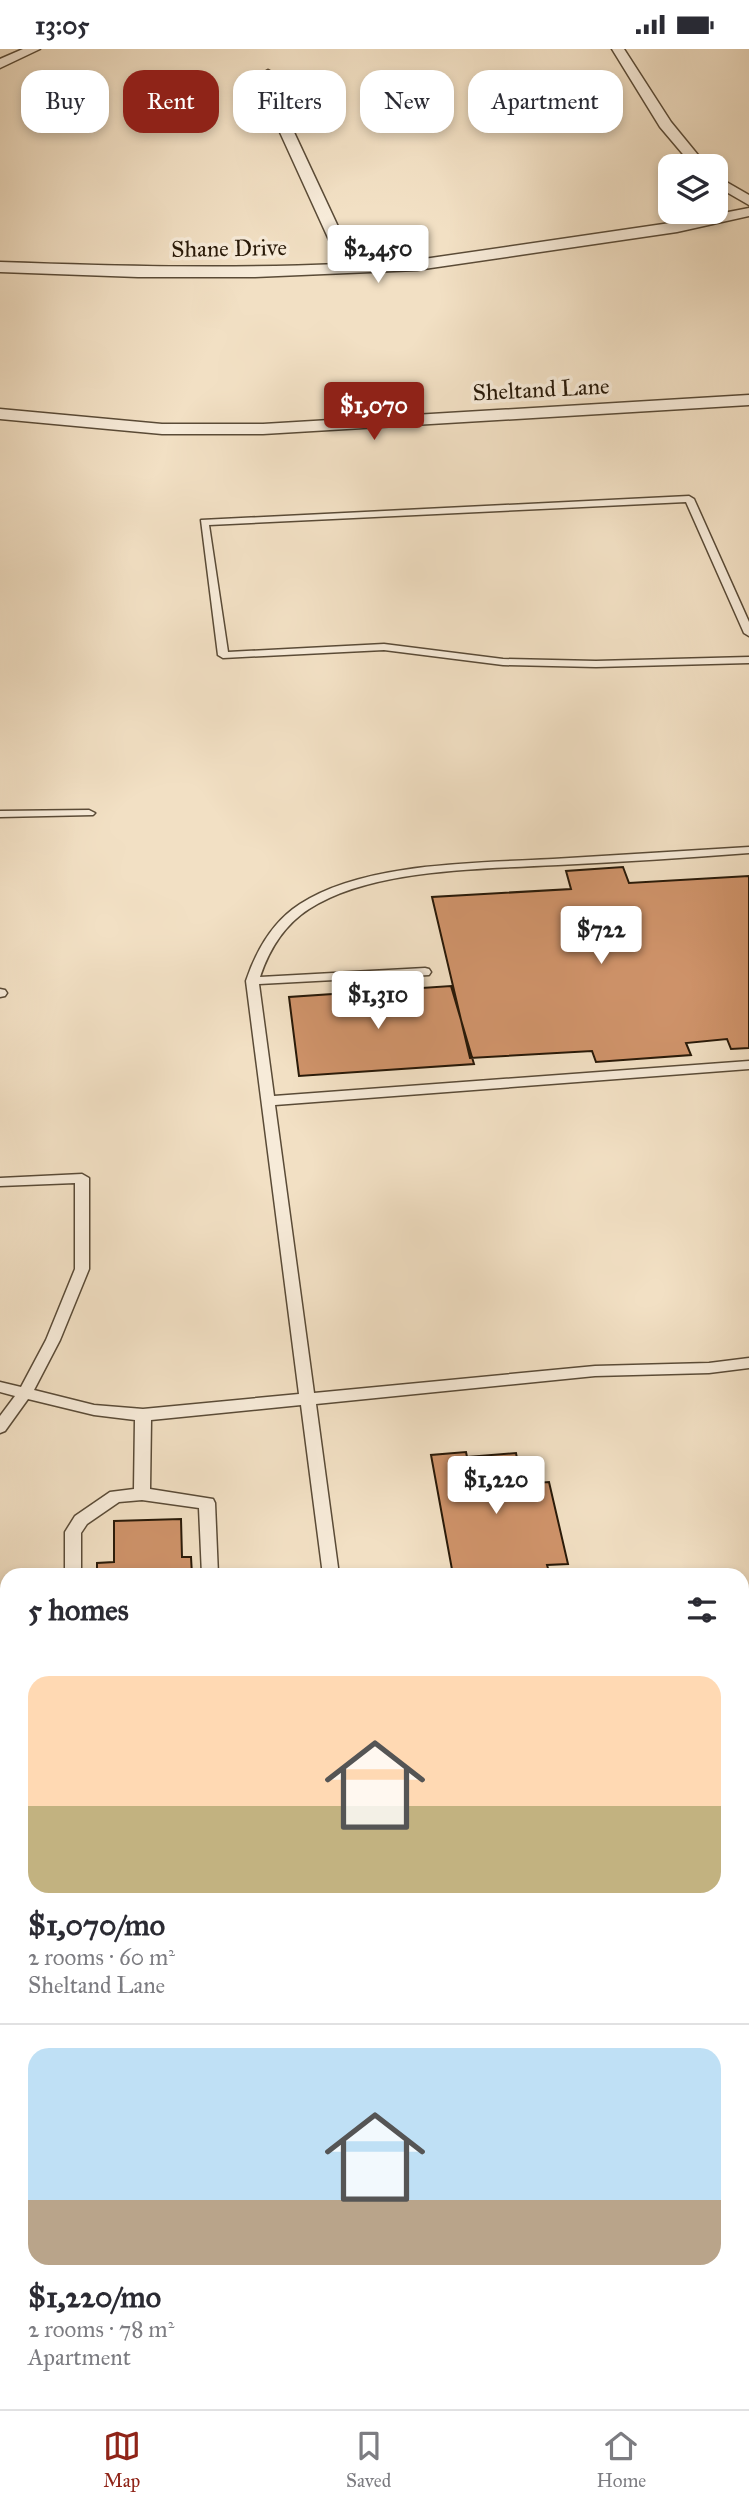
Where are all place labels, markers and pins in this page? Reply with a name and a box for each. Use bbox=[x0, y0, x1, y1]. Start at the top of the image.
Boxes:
pin: $2,450 bbox=[321, 225, 435, 285]
pin: $1,070 bbox=[317, 383, 431, 442]
pin: $722 bbox=[560, 907, 642, 966]
pin: $1,310 bbox=[321, 971, 435, 1031]
pin: $1,220 bbox=[439, 1457, 553, 1516]

